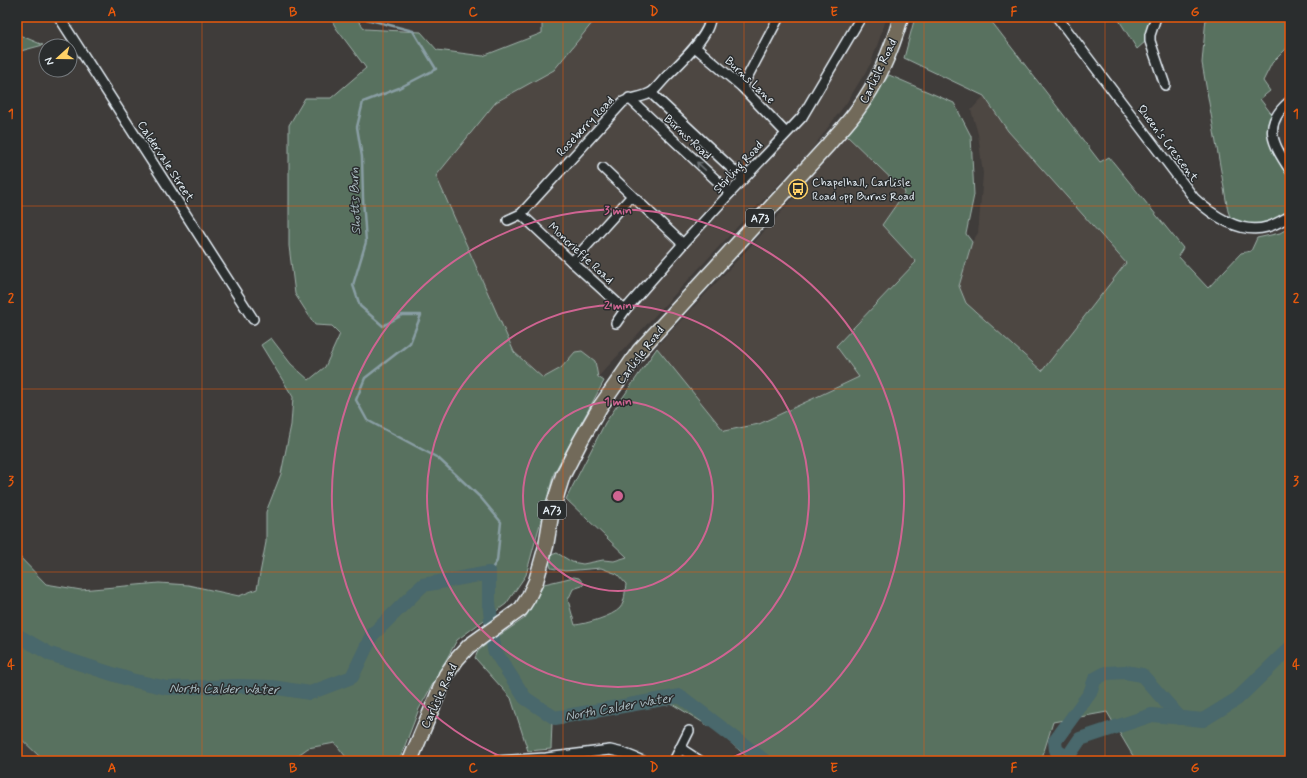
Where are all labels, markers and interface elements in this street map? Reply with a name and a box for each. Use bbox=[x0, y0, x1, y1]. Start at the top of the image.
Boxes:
text: A bbox=[108, 4, 116, 21]
text: B bbox=[289, 4, 298, 21]
text: C bbox=[468, 4, 478, 21]
text: D bbox=[650, 4, 659, 21]
text: E bbox=[830, 4, 838, 21]
text: F bbox=[1011, 4, 1018, 21]
text: G bbox=[1191, 4, 1200, 21]
street label: Carlisle Road bbox=[856, 37, 901, 106]
north arrow bbox=[38, 38, 78, 78]
street label: Burns Lane bbox=[721, 53, 778, 108]
text: N bbox=[42, 55, 57, 67]
street label: Roseberry Road bbox=[554, 93, 618, 160]
street label: Queen's Crescent bbox=[1133, 102, 1201, 185]
text: 1 bbox=[8, 106, 14, 123]
text: 1 bbox=[1293, 106, 1299, 123]
street label: Burns Road bbox=[660, 111, 715, 164]
street label: Caldervale Street bbox=[133, 118, 197, 205]
street label: Stirling Road bbox=[710, 138, 768, 198]
one-way arrow bbox=[697, 162, 707, 171]
water label: Shotts Burn bbox=[346, 167, 365, 235]
place label: Chapelhall, Carlisle Road opp Burns Road bbox=[812, 175, 914, 205]
bus stop icon: Chapelhall, Carlisle Road opp Burns Road bbox=[787, 178, 809, 200]
text: 3 min bbox=[604, 203, 632, 219]
road number: A73 bbox=[746, 209, 774, 227]
street label: Moncrieffe Road bbox=[544, 219, 617, 288]
text: 2 bbox=[8, 290, 15, 307]
text: 2 bbox=[1293, 290, 1300, 307]
text: 2 min bbox=[604, 298, 632, 314]
street label: Carlisle Road bbox=[613, 323, 669, 388]
text: 1 min bbox=[604, 394, 632, 410]
text: 3 bbox=[8, 473, 14, 490]
text: 3 bbox=[1293, 473, 1299, 490]
centre of rings bbox=[611, 489, 625, 503]
road number: A73 bbox=[538, 501, 566, 519]
text: 4 bbox=[7, 657, 15, 674]
text: 4 bbox=[1292, 657, 1300, 674]
street label: Carlisle Road bbox=[418, 661, 462, 731]
water label: North Calder Water bbox=[169, 680, 280, 699]
water label: North Calder Water bbox=[564, 689, 676, 725]
text: A bbox=[108, 760, 116, 777]
text: B bbox=[289, 760, 298, 777]
text: C bbox=[468, 760, 478, 777]
text: D bbox=[650, 760, 659, 777]
text: E bbox=[830, 760, 838, 777]
text: F bbox=[1011, 760, 1018, 777]
text: G bbox=[1191, 760, 1200, 777]

